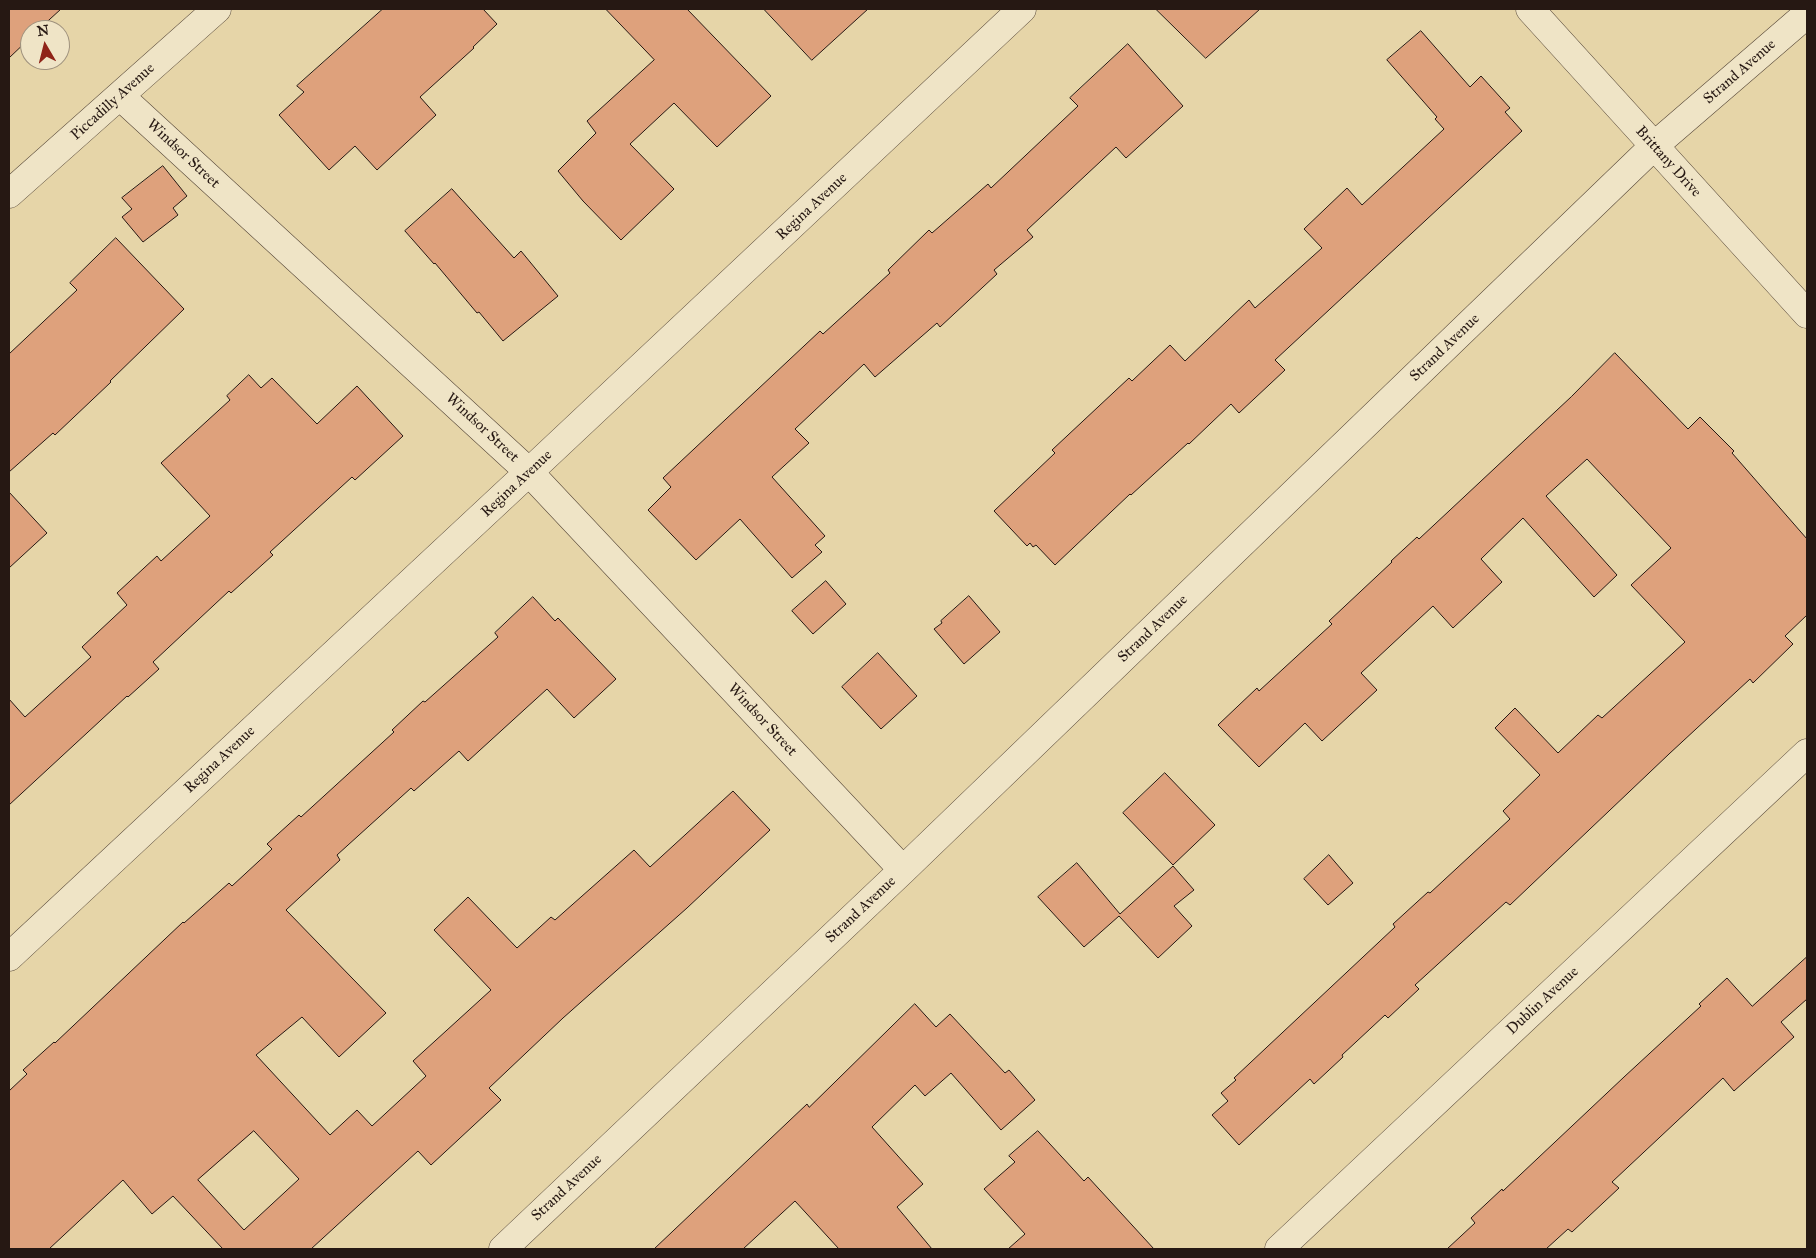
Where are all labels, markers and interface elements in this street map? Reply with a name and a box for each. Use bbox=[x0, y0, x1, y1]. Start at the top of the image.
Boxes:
north arrow bbox=[20, 20, 70, 70]
text: N bbox=[36, 21, 50, 40]
street label: Strand Avenue bbox=[1700, 36, 1780, 108]
street label: Piccadilly Avenue bbox=[67, 60, 159, 144]
street label: Windsor Street bbox=[143, 116, 223, 192]
street label: Brittany Drive bbox=[1631, 123, 1705, 201]
street label: Regina Avenue bbox=[773, 170, 851, 244]
street label: Strand Avenue bbox=[1406, 310, 1484, 386]
street label: Windsor Street bbox=[442, 390, 522, 466]
street label: Regina Avenue bbox=[478, 447, 556, 521]
street label: Strand Avenue bbox=[1114, 591, 1192, 667]
street label: Windsor Street bbox=[724, 680, 800, 760]
street label: Regina Avenue bbox=[181, 723, 259, 797]
street label: Strand Avenue bbox=[822, 873, 900, 947]
street label: Dublin Avenue bbox=[1503, 963, 1583, 1039]
street label: Strand Avenue bbox=[528, 1151, 606, 1225]

